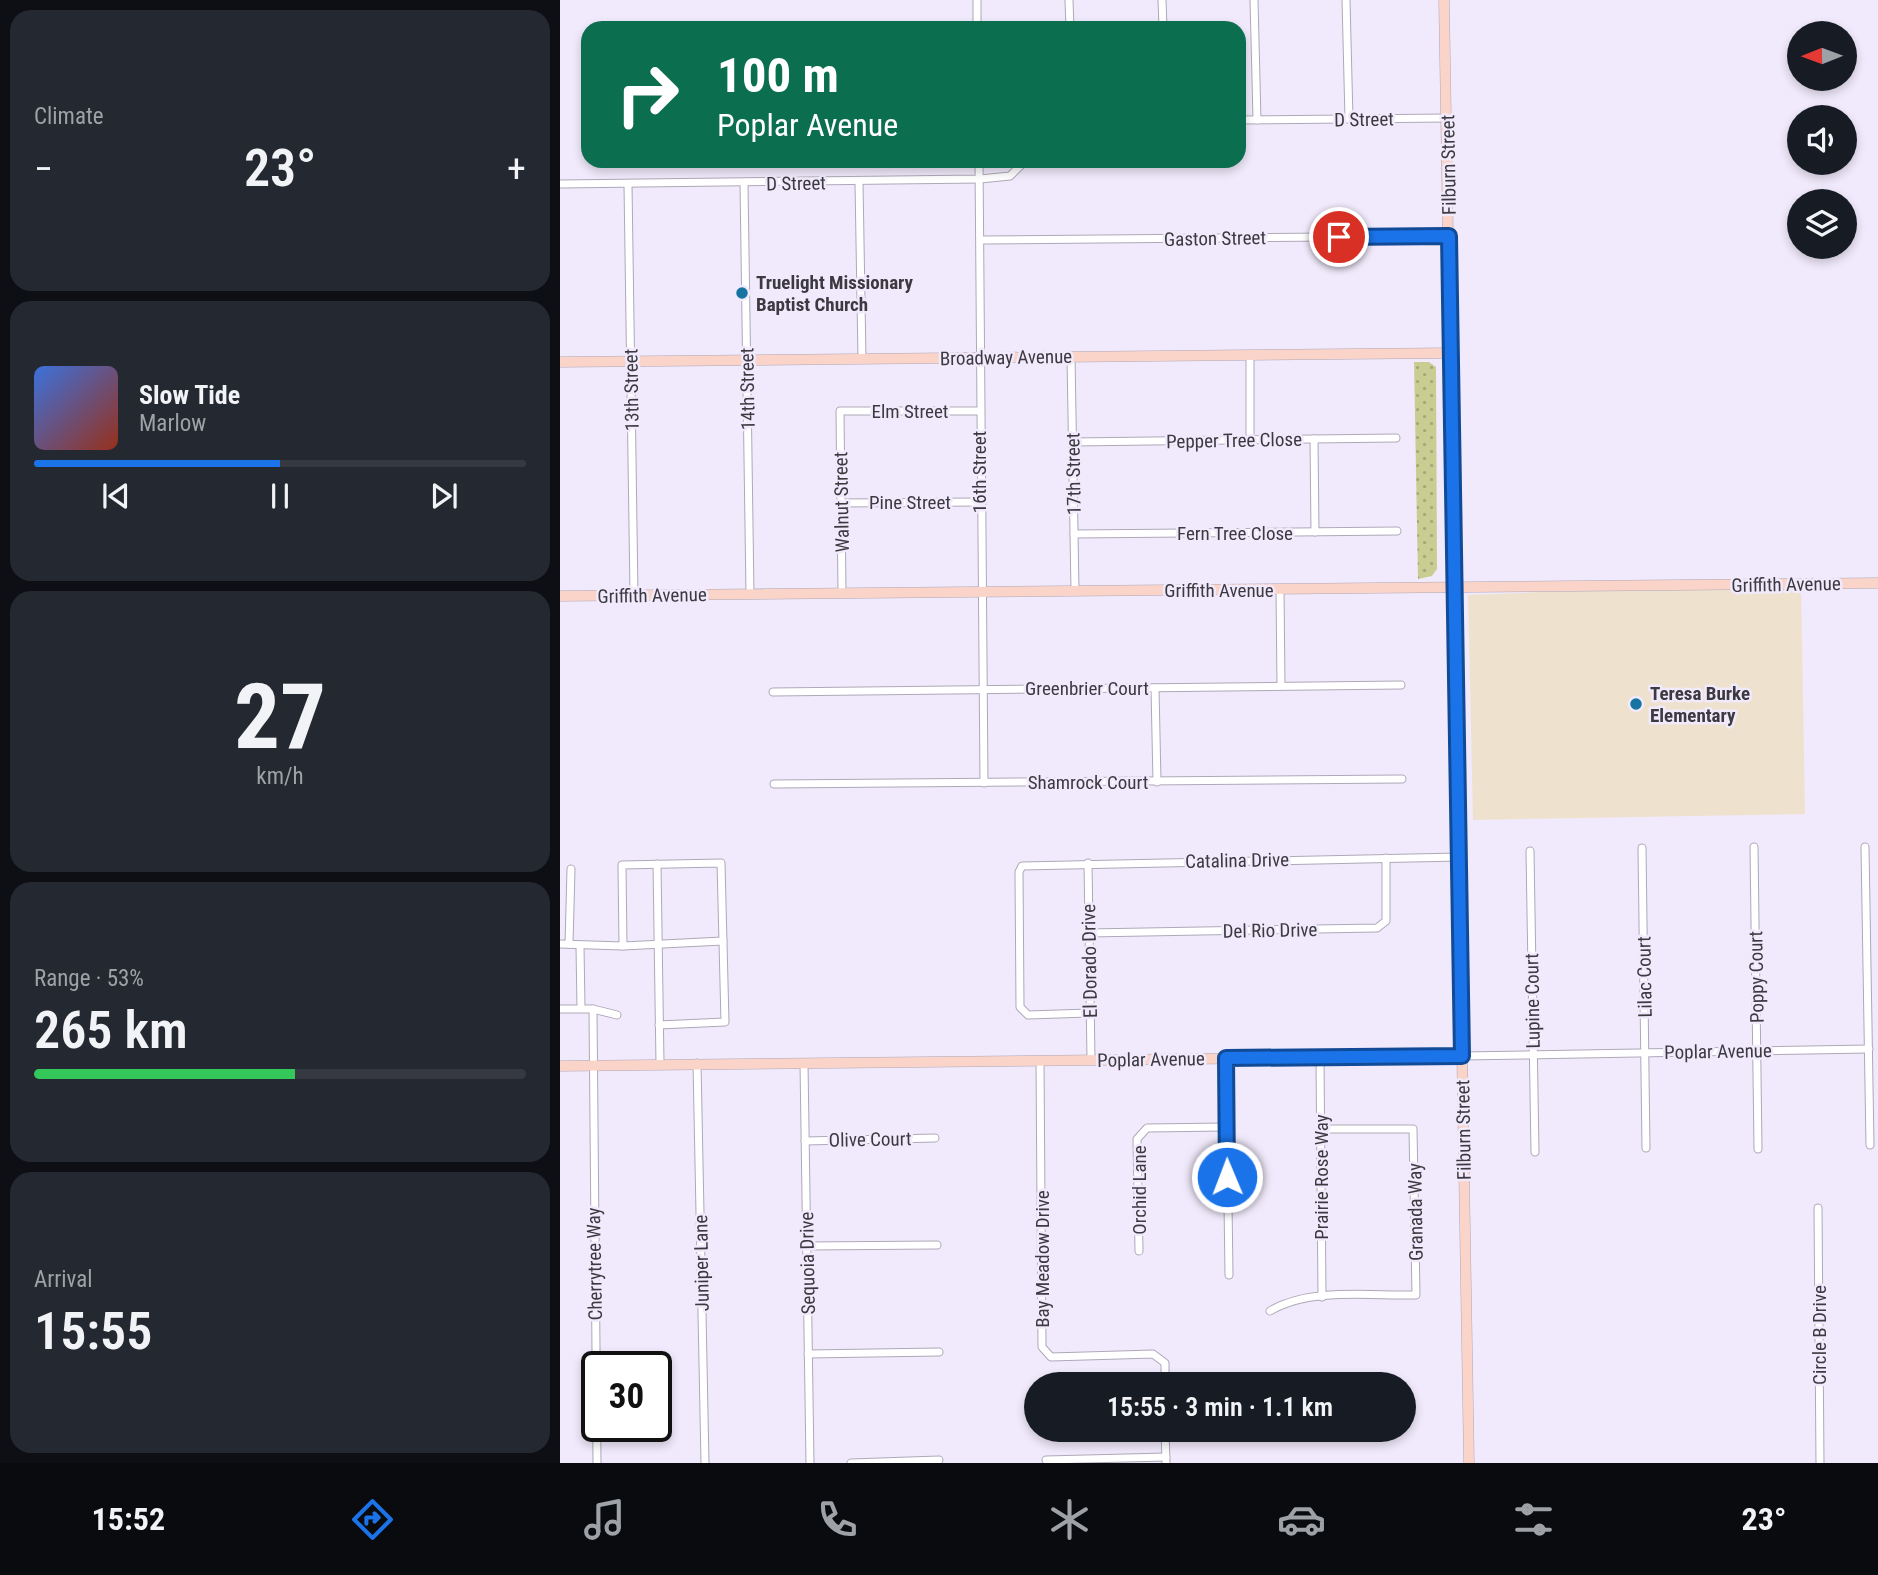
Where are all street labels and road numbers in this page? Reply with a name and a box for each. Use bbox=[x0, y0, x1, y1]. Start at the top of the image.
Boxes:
street label: D Street bbox=[1334, 107, 1394, 132]
street label: Filburn Street bbox=[1436, 115, 1461, 215]
street label: D Street bbox=[766, 171, 826, 196]
street label: Gaston Street bbox=[1164, 226, 1266, 251]
street label: Broadway Avenue bbox=[940, 345, 1072, 370]
street label: 14th Street bbox=[735, 348, 760, 430]
street label: 13th Street bbox=[619, 349, 644, 431]
street label: Elm Street bbox=[872, 400, 949, 423]
street label: Pepper Tree Close bbox=[1166, 428, 1302, 453]
street label: 16th Street bbox=[968, 431, 991, 513]
street label: 17th Street bbox=[1061, 433, 1086, 515]
street label: Walnut Street bbox=[829, 452, 854, 552]
street label: Pine Street bbox=[869, 491, 951, 514]
street label: Fern Tree Close bbox=[1177, 522, 1293, 545]
street label: Griffith Avenue bbox=[1731, 572, 1841, 597]
street label: Griffith Avenue bbox=[1164, 579, 1274, 602]
street label: Griffith Avenue bbox=[597, 583, 707, 608]
street label: Greenbrier Court bbox=[1025, 677, 1149, 700]
street label: Shamrock Court bbox=[1028, 771, 1148, 794]
street label: Catalina Drive bbox=[1185, 848, 1289, 873]
street label: El Dorado Drive bbox=[1077, 904, 1102, 1018]
street label: Del Rio Drive bbox=[1222, 918, 1318, 943]
street label: Poppy Court bbox=[1744, 931, 1769, 1023]
street label: Lilac Court bbox=[1632, 936, 1657, 1018]
street label: Lupine Court bbox=[1520, 953, 1545, 1049]
street label: Poplar Avenue bbox=[1664, 1039, 1772, 1064]
street label: Poplar Avenue bbox=[1097, 1047, 1205, 1072]
street label: Filburn Street bbox=[1451, 1080, 1476, 1180]
street label: Prairie Rose Way bbox=[1310, 1114, 1333, 1240]
street label: Olive Court bbox=[828, 1127, 912, 1152]
street label: Orchid Lane bbox=[1128, 1145, 1151, 1235]
street label: Granada Way bbox=[1403, 1163, 1428, 1261]
street label: Bay Meadow Drive bbox=[1031, 1190, 1054, 1328]
street label: Cherrytree Way bbox=[582, 1207, 607, 1321]
street label: Sequoia Drive bbox=[795, 1211, 820, 1315]
street label: Juniper Lane bbox=[689, 1214, 714, 1311]
street label: Circle B Drive bbox=[1808, 1285, 1831, 1385]

